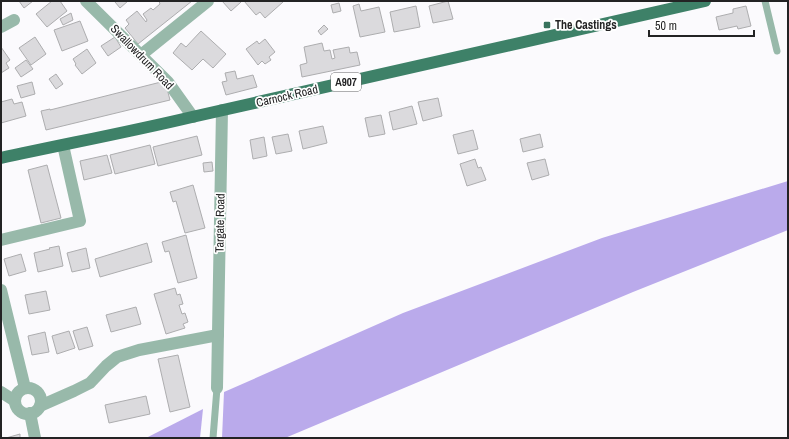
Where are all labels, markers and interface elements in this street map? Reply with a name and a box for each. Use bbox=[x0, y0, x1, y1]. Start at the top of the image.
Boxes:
scale bar bbox=[649, 12, 754, 38]
place label: The Castings bbox=[555, 17, 617, 33]
text: 50 m bbox=[655, 18, 677, 34]
marker: The Castings bbox=[542, 20, 552, 30]
street label: Swallowdrum Road bbox=[107, 21, 177, 93]
road number: A907 bbox=[331, 73, 361, 91]
street label: Carnock Road bbox=[255, 81, 319, 111]
street label: Targate Road bbox=[211, 193, 229, 253]

